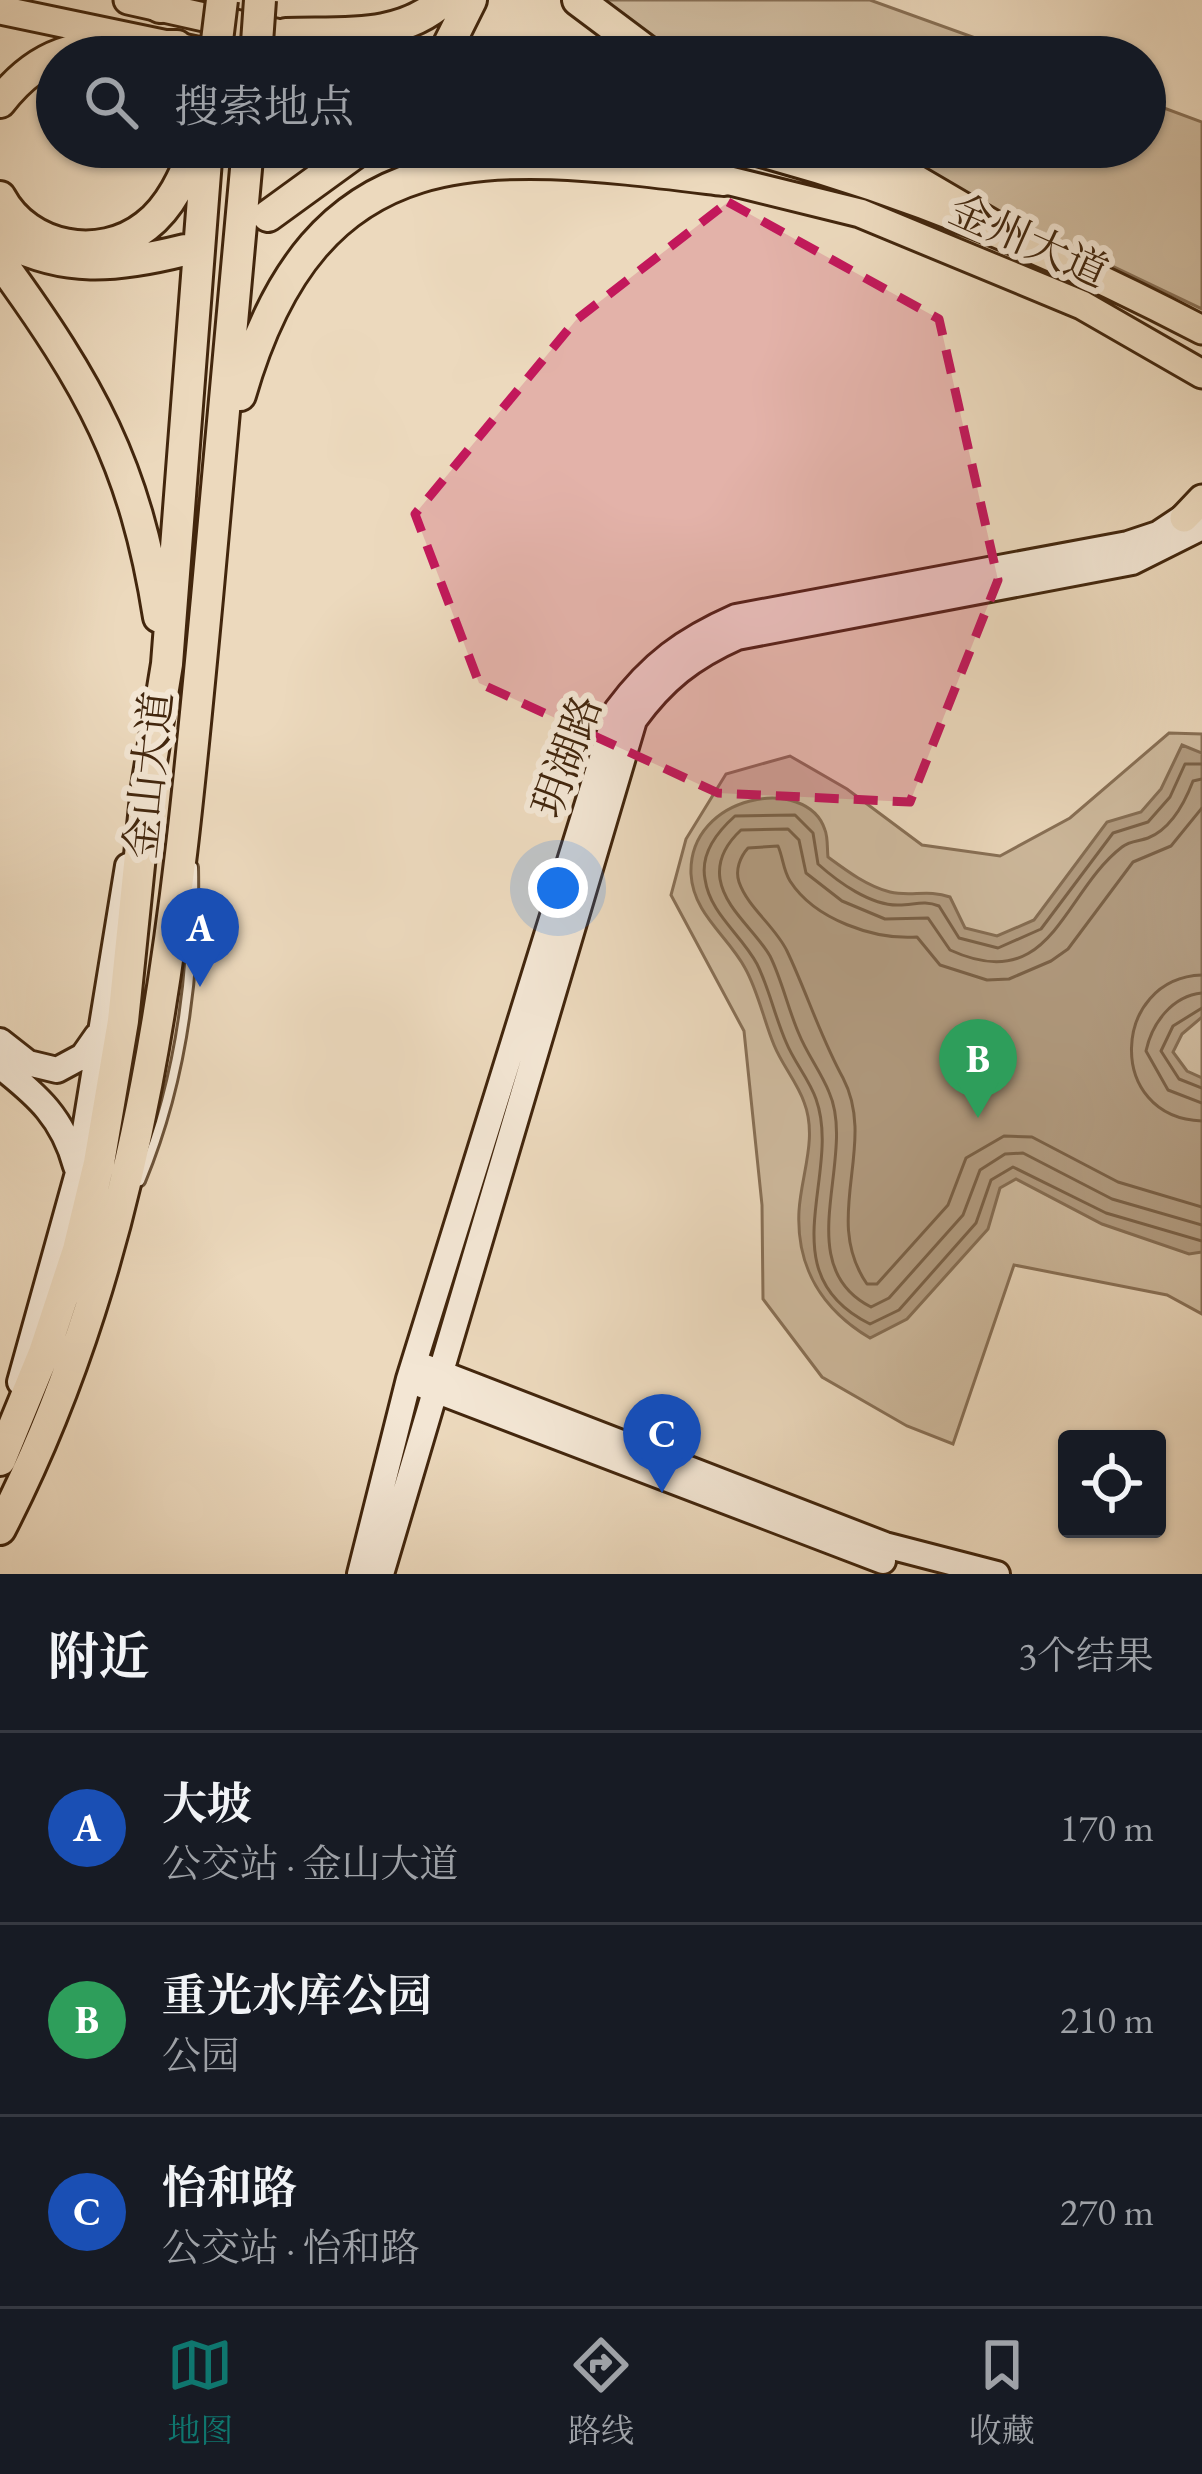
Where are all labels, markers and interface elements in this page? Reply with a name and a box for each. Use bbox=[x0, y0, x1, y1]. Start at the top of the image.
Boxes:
search box bbox=[36, 36, 1166, 168]
icon: search bbox=[78, 69, 144, 135]
text: 搜索地点 bbox=[174, 77, 354, 135]
street label: 金州大道 bbox=[941, 181, 1117, 300]
street label: 玥湖路 bbox=[519, 688, 614, 825]
street label: 金山大道 bbox=[112, 689, 185, 861]
your location bbox=[528, 858, 588, 918]
pin: A bbox=[161, 888, 239, 987]
pin: B bbox=[939, 1019, 1017, 1118]
pin: C bbox=[623, 1394, 701, 1493]
map controls bbox=[1058, 1430, 1166, 1538]
button: locate bbox=[1058, 1430, 1166, 1538]
text: 附近 bbox=[48, 1623, 150, 1689]
text: 3个结果 bbox=[1018, 1630, 1154, 1681]
text: 大坡 bbox=[162, 1774, 252, 1832]
text: A bbox=[73, 1802, 101, 1853]
text: 170 m bbox=[1060, 1802, 1154, 1853]
text: 公交站 · 金山大道 bbox=[162, 1838, 458, 1889]
text: 重光水库公园 bbox=[162, 1966, 432, 2024]
text: B bbox=[75, 1994, 99, 2045]
text: 210 m bbox=[1060, 1994, 1154, 2045]
text: 公园 bbox=[162, 2030, 240, 2081]
text: 怡和路 bbox=[162, 2158, 297, 2216]
text: C bbox=[73, 2186, 101, 2237]
text: 270 m bbox=[1060, 2186, 1154, 2237]
text: 公交站 · 怡和路 bbox=[162, 2222, 419, 2273]
tab: 地图 bbox=[167, 2332, 233, 2452]
tab: 路线 bbox=[568, 2332, 634, 2452]
tab: 收藏 bbox=[969, 2332, 1035, 2452]

